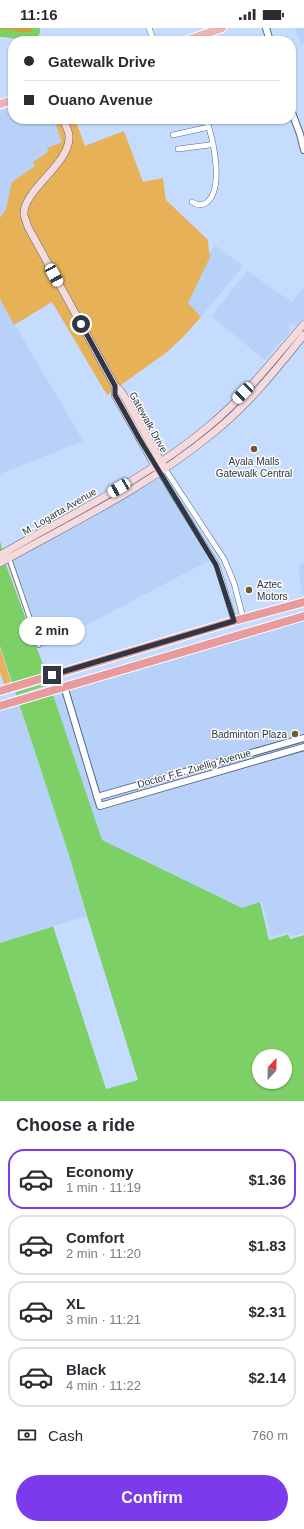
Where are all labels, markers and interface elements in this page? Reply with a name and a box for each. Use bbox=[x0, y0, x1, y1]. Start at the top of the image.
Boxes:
text: 11:16 bbox=[20, 6, 58, 23]
text: Gatewalk Drive bbox=[48, 53, 156, 70]
text: Ouano Avenue bbox=[48, 91, 153, 108]
car bbox=[43, 262, 65, 288]
route start bbox=[72, 315, 90, 333]
car bbox=[230, 380, 256, 406]
street label: Gatewalk Drive bbox=[127, 390, 170, 455]
marker: Ayala Malls Gatewalk Central bbox=[249, 444, 259, 454]
place label: Ayala Malls Gatewalk Central bbox=[216, 456, 292, 479]
car bbox=[106, 477, 132, 499]
street label: M. Logarta Avenue bbox=[20, 486, 99, 537]
place label: Aztec Motors bbox=[257, 579, 288, 602]
marker: Aztec Motors bbox=[244, 585, 254, 595]
callout: 2 min bbox=[19, 617, 85, 645]
text: 2 min bbox=[35, 623, 69, 638]
route end bbox=[43, 666, 61, 684]
place label: Badminton Plaza bbox=[211, 729, 287, 740]
marker: Badminton Plaza bbox=[290, 729, 300, 739]
street label: Doctor F.E. Zuellig Avenue bbox=[136, 747, 253, 790]
north arrow bbox=[252, 1049, 292, 1089]
map controls bbox=[252, 1049, 292, 1089]
text: Choose a ride bbox=[16, 1115, 135, 1135]
icon: car bbox=[18, 1161, 54, 1197]
text: Economy bbox=[66, 1163, 134, 1180]
text: $1.36 bbox=[248, 1171, 286, 1188]
text: 1 min · 11:19 bbox=[66, 1180, 141, 1195]
icon: car bbox=[18, 1227, 54, 1263]
text: Comfort bbox=[66, 1229, 124, 1246]
text: $1.83 bbox=[248, 1237, 286, 1254]
text: 2 min · 11:20 bbox=[66, 1246, 141, 1261]
icon: car bbox=[18, 1293, 54, 1329]
text: XL bbox=[66, 1295, 85, 1312]
text: $2.31 bbox=[248, 1303, 286, 1320]
text: 3 min · 11:21 bbox=[66, 1312, 141, 1327]
icon: car bbox=[18, 1359, 54, 1395]
text: Black bbox=[66, 1361, 106, 1378]
text: $2.14 bbox=[248, 1369, 286, 1386]
text: 4 min · 11:22 bbox=[66, 1378, 141, 1393]
icon: cash bbox=[16, 1424, 38, 1446]
text: Cash bbox=[48, 1427, 83, 1444]
text: 760 m bbox=[252, 1428, 288, 1443]
button: Confirm bbox=[16, 1475, 288, 1521]

